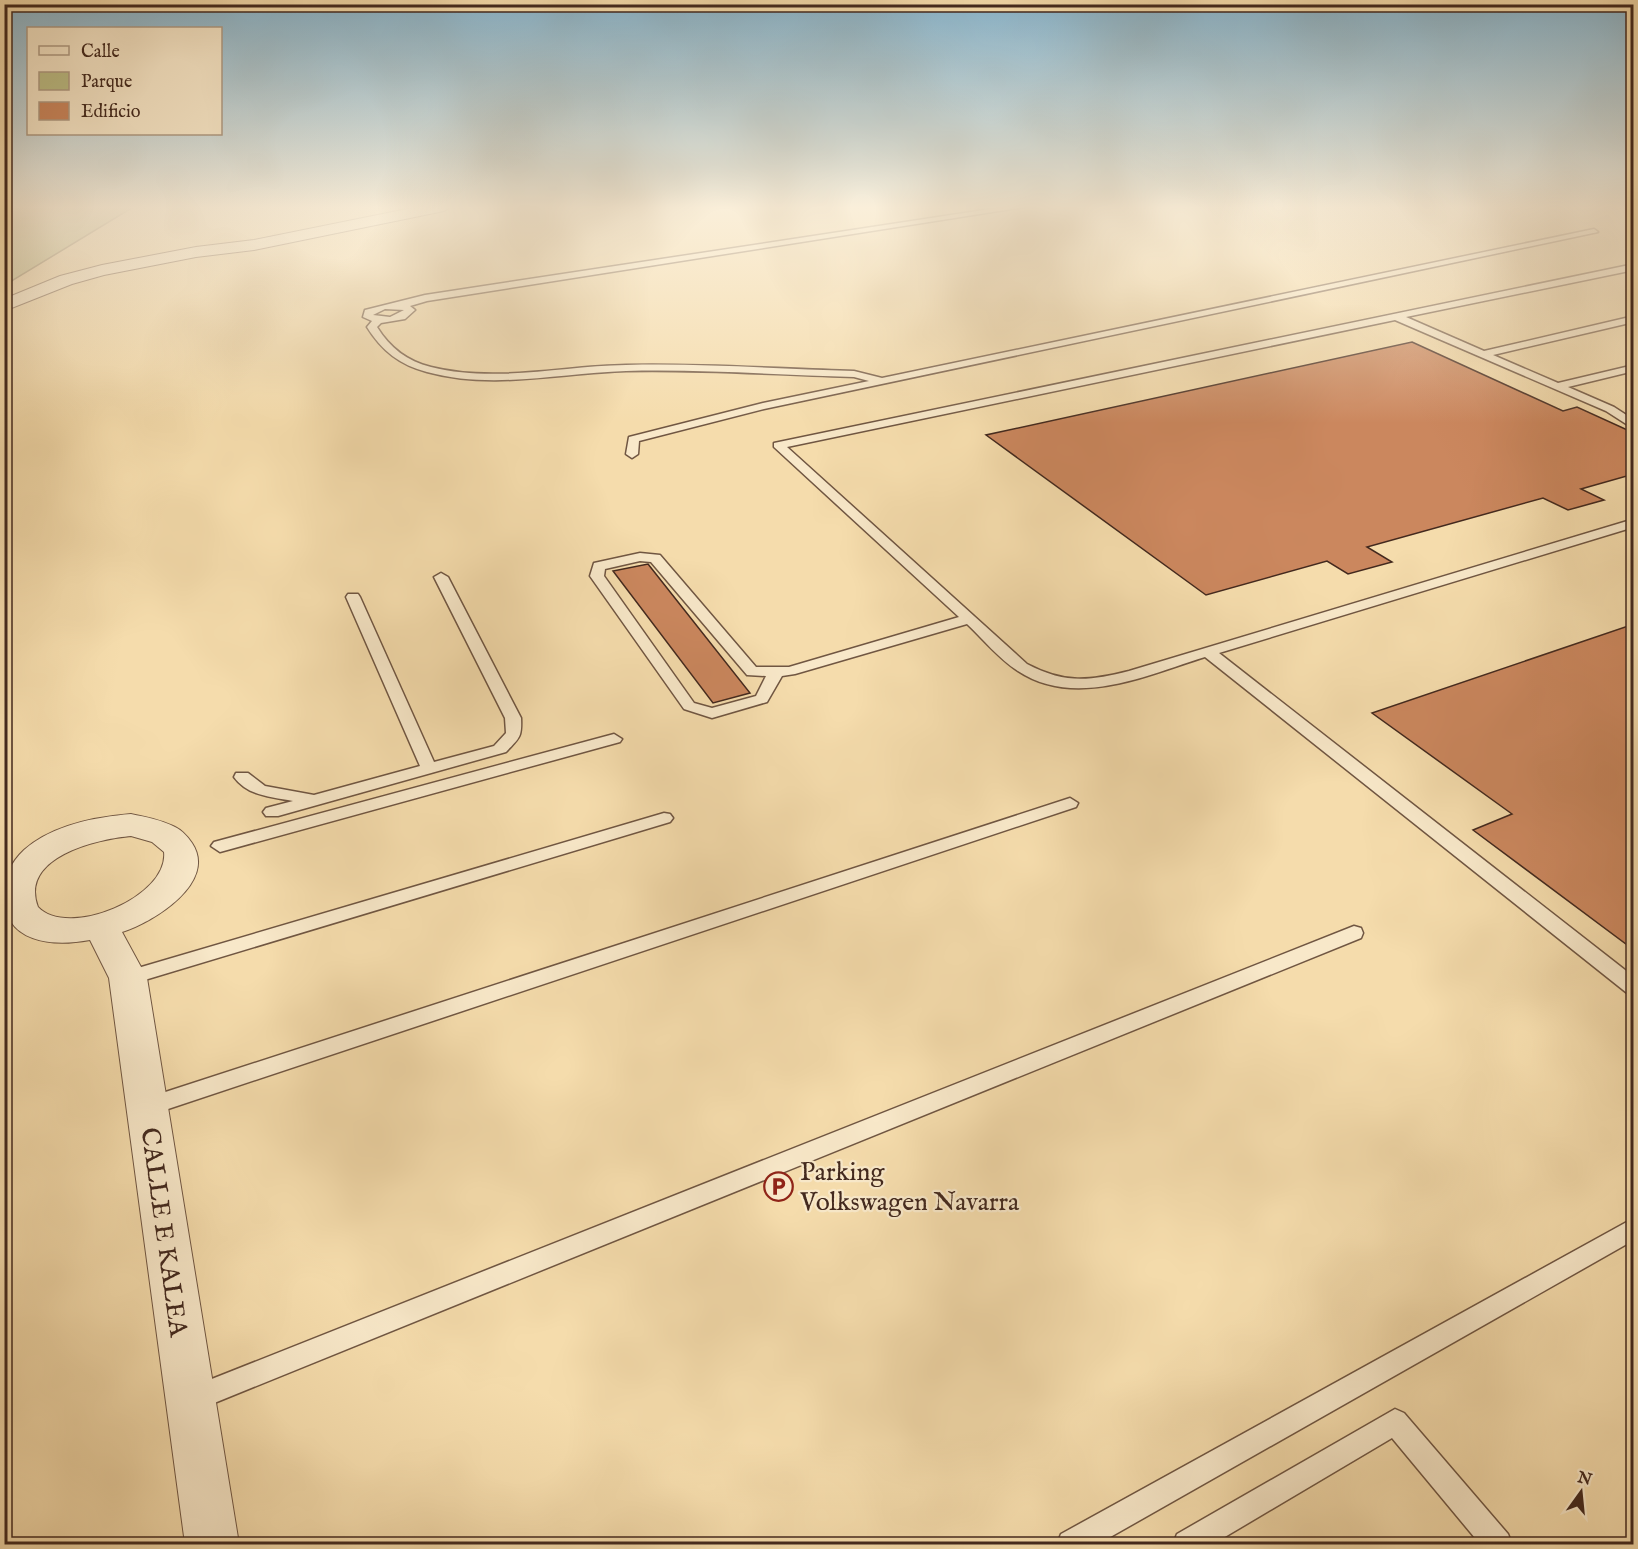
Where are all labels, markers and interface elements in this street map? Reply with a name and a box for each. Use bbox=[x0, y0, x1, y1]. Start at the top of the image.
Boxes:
legend bbox=[27, 27, 222, 135]
text: Calle bbox=[81, 41, 120, 64]
text: Parque bbox=[81, 71, 132, 94]
text: Edificio bbox=[81, 101, 141, 124]
street label: CALLE E KALEA bbox=[133, 1126, 195, 1340]
place label: Parking Volkswagen Navarra bbox=[799, 1156, 1020, 1219]
parking icon: Parking Volkswagen Navarra bbox=[763, 1170, 795, 1202]
north arrow bbox=[1551, 1462, 1611, 1522]
text: N bbox=[1574, 1468, 1594, 1491]

